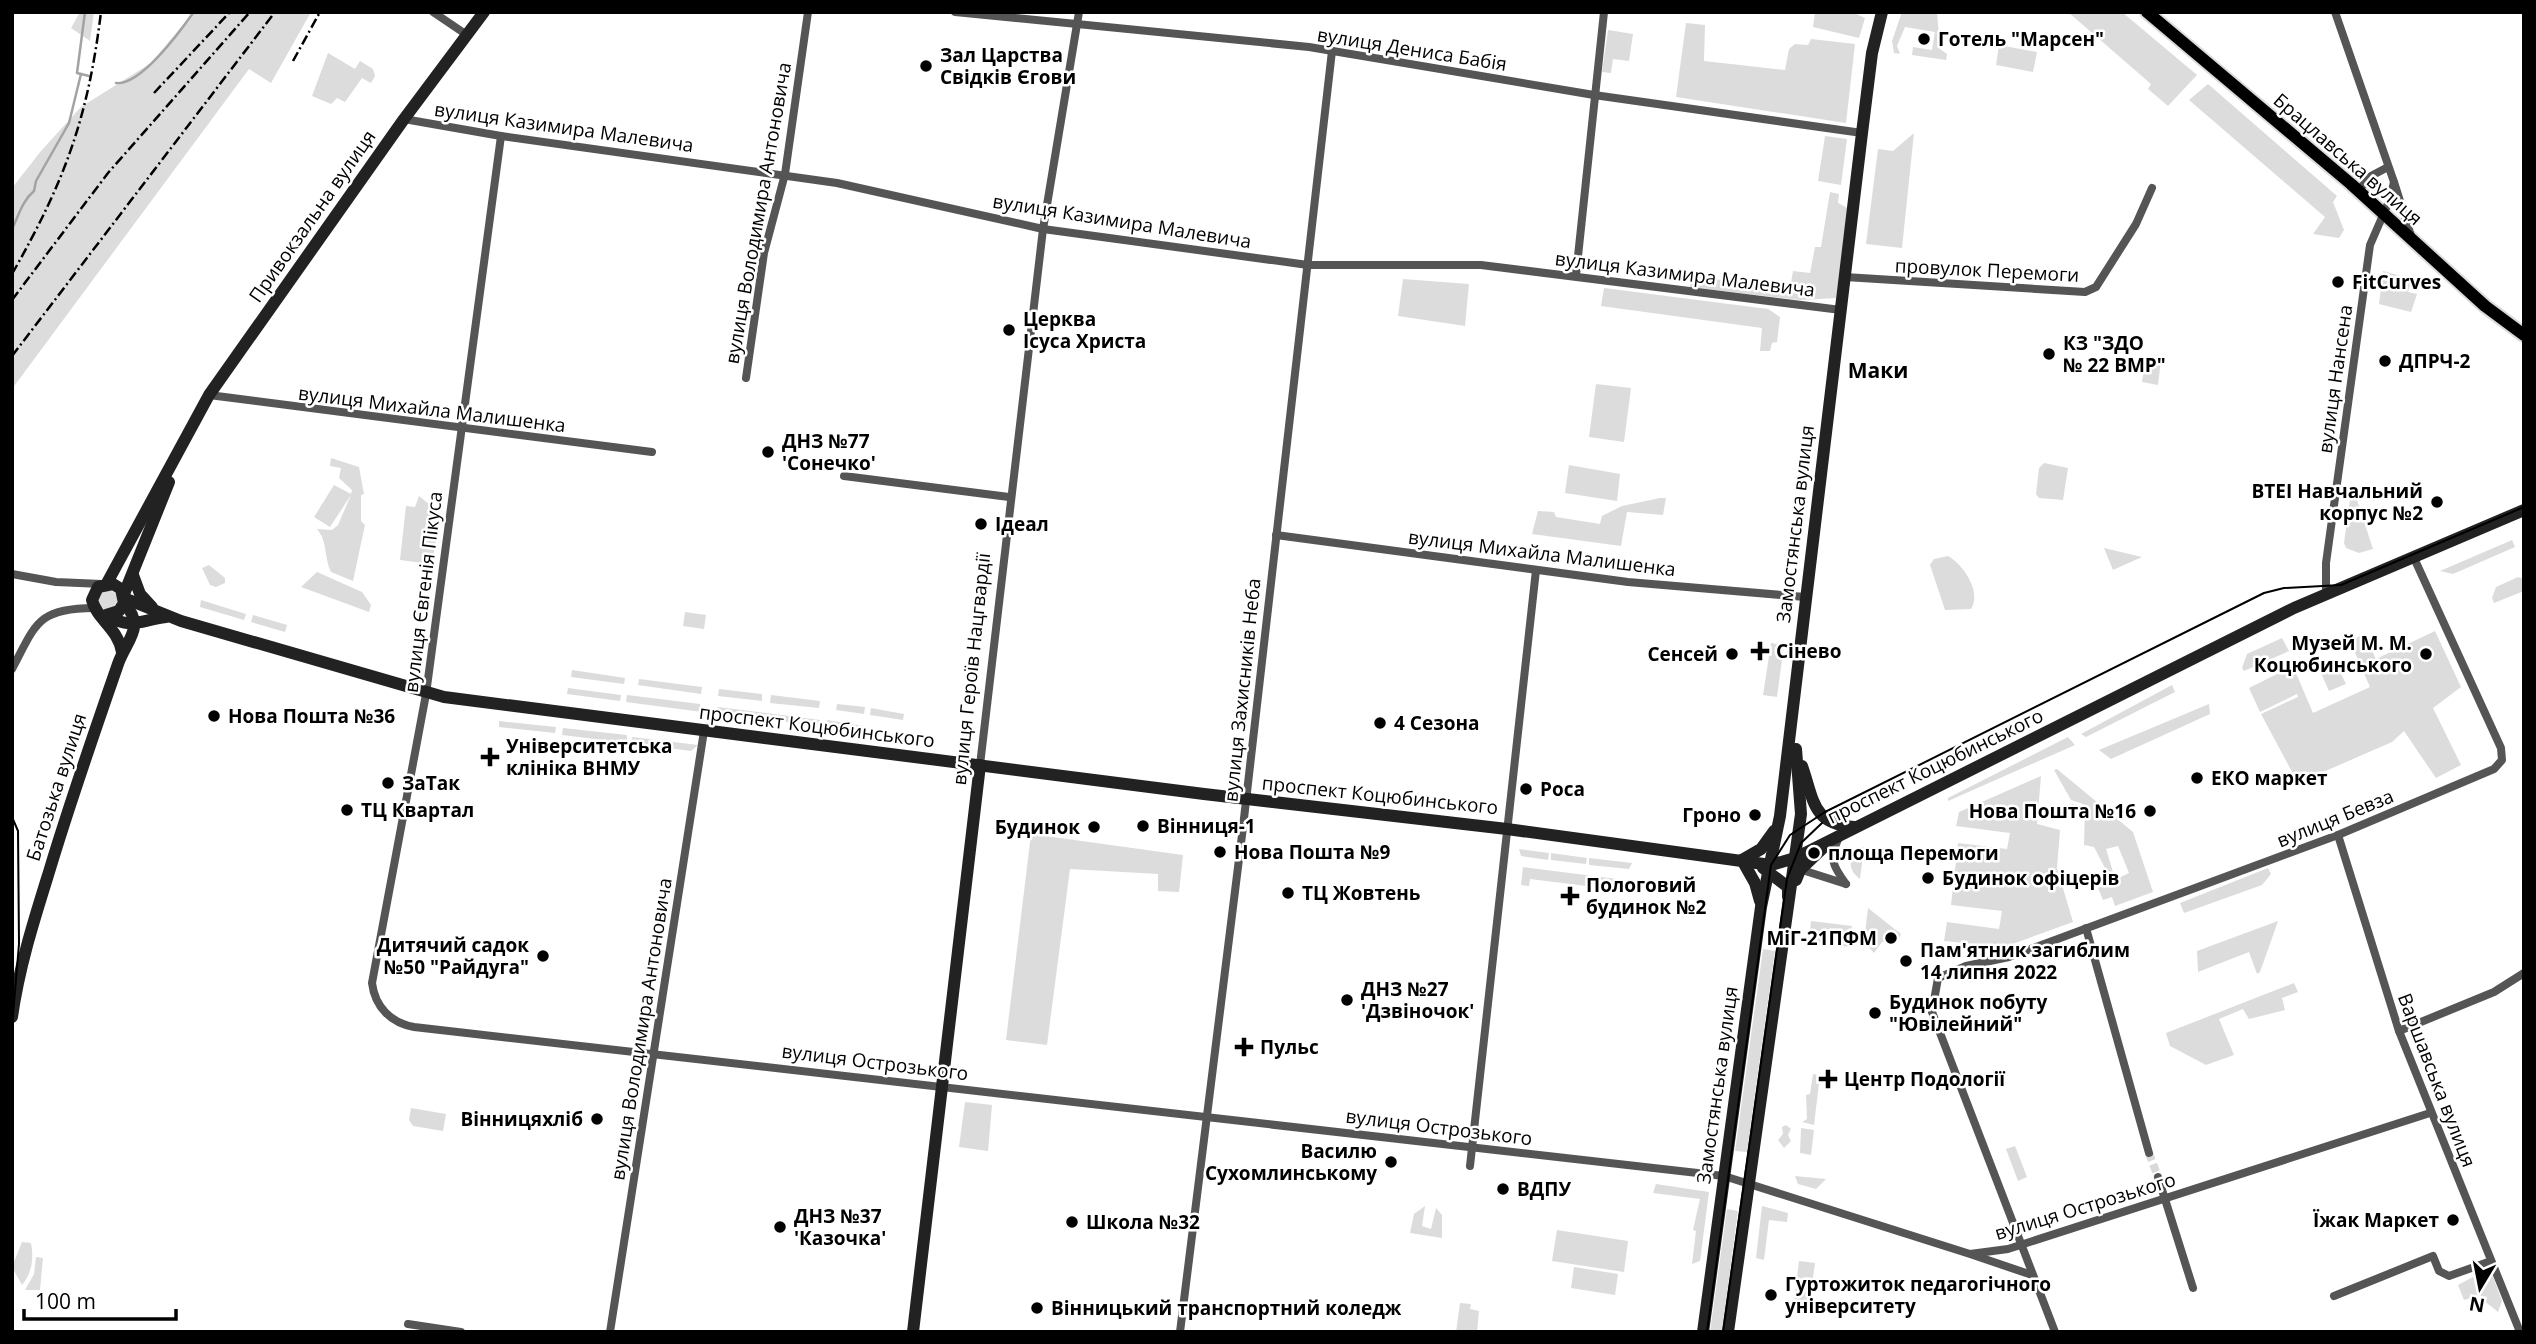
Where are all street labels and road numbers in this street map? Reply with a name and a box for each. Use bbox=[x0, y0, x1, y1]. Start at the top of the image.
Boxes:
street label: вулиця Дениса Бабія bbox=[1315, 21, 1509, 77]
street label: вулиця Володимира Антоновича bbox=[719, 60, 797, 366]
street label: Брацлавська вулиця bbox=[2268, 87, 2428, 231]
street label: вулиця Казимира Малевича bbox=[433, 96, 695, 158]
street label: Привокзальна вулиця bbox=[243, 125, 381, 307]
street label: вулиця Казимира Малевича bbox=[991, 188, 1253, 254]
street label: вулиця Казимира Малевича bbox=[1554, 245, 1816, 303]
street label: провулок Перемоги bbox=[1894, 252, 2080, 288]
street label: вулиця Нансена bbox=[2312, 303, 2358, 455]
street label: вулиця Михайла Малишенка bbox=[297, 380, 567, 438]
street label: Замостянська вулиця bbox=[1770, 424, 1820, 624]
street label: вулиця Євгенія Пікуса bbox=[398, 490, 448, 694]
street label: вулиця Михайла Малишенка bbox=[1407, 524, 1677, 582]
street label: вулиця Героїв Нацгвардії bbox=[946, 550, 996, 786]
street label: вулиця Захисників Неба bbox=[1217, 577, 1267, 803]
street label: проспект Коцюбинського bbox=[698, 699, 936, 753]
street label: проспект Коцюбинського bbox=[1823, 702, 2047, 830]
street label: Батозька вулиця bbox=[20, 710, 92, 864]
street label: проспект Коцюбинського bbox=[1261, 770, 1499, 820]
street label: вулиця Бевза bbox=[2273, 783, 2397, 853]
street label: вулиця Володимира Антоновича bbox=[604, 876, 678, 1182]
street label: Замостянська вулиця bbox=[1690, 985, 1744, 1185]
street label: Варшавська вулиця bbox=[2392, 989, 2482, 1171]
street label: вулиця Острозького bbox=[780, 1038, 970, 1086]
street label: вулиця Острозького bbox=[1344, 1103, 1534, 1151]
street label: вулиця Острозького bbox=[1991, 1166, 2179, 1246]

